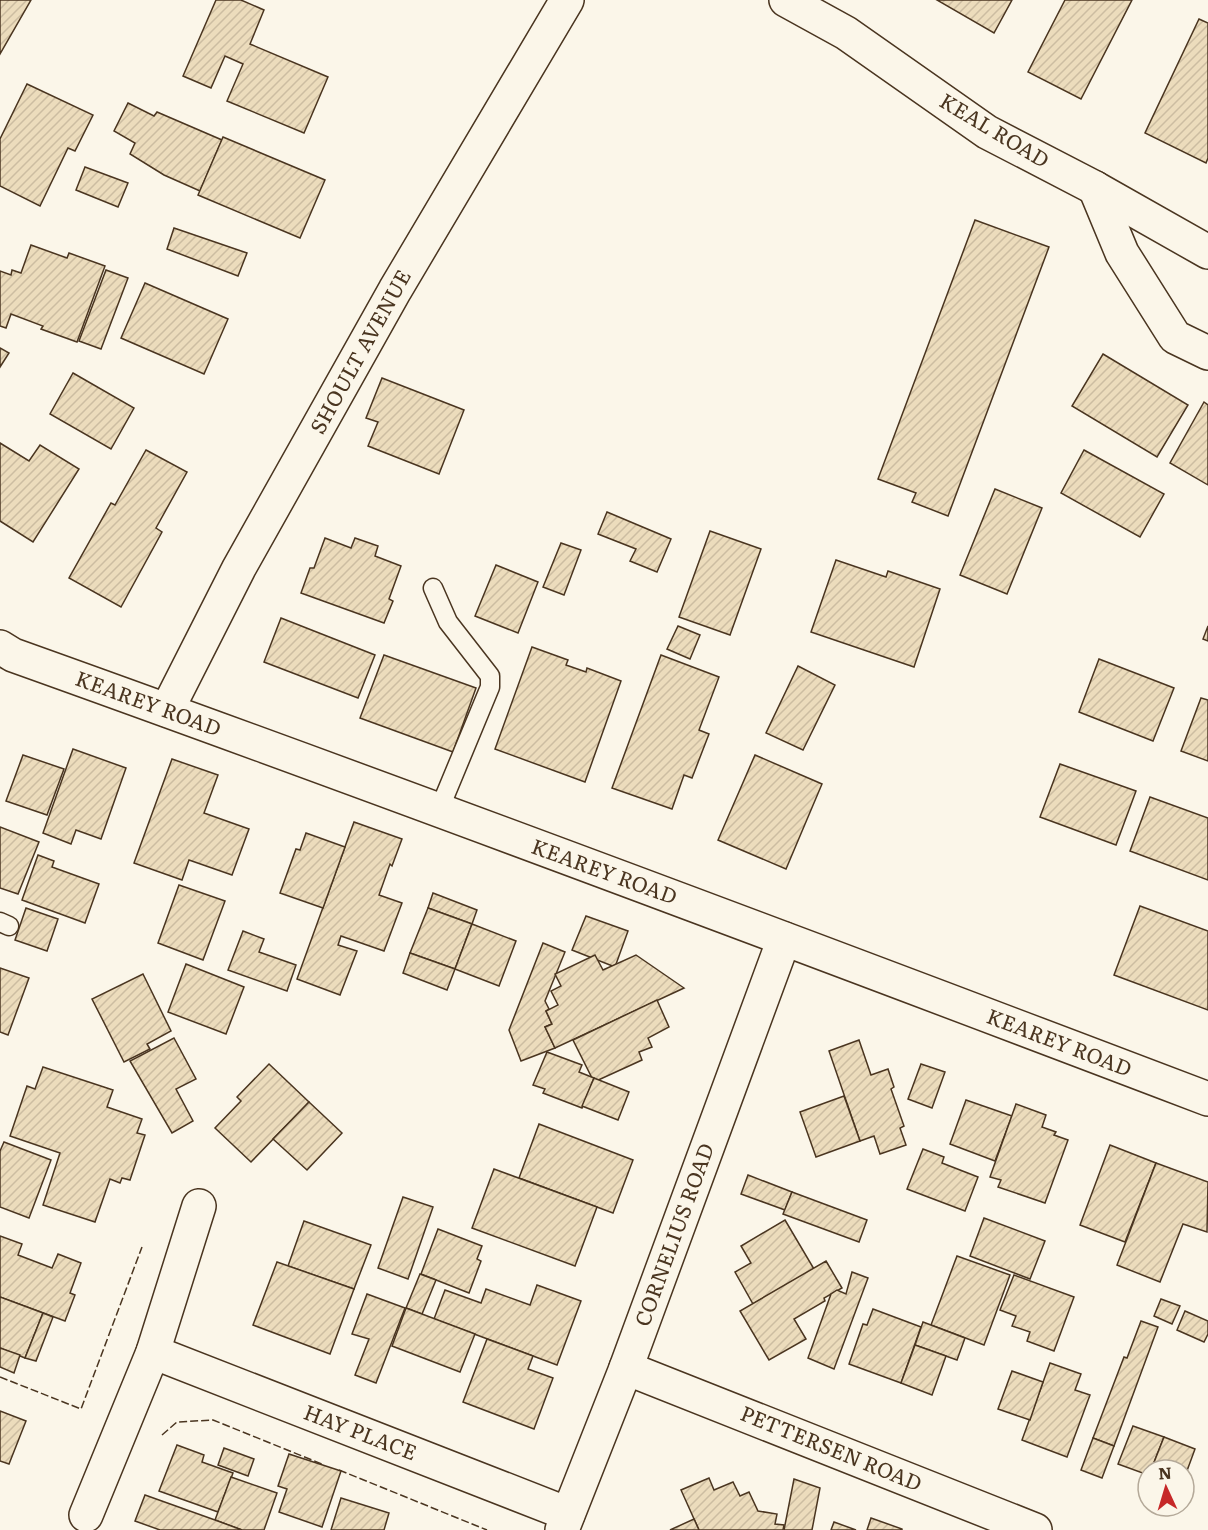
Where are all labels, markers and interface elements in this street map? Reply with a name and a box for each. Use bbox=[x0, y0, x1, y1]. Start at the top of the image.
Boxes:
street label: KEAL ROAD bbox=[935, 84, 1056, 174]
street label: SHOULT AVENUE bbox=[301, 263, 417, 439]
street label: KEAREY ROAD bbox=[72, 661, 226, 742]
street label: KEAREY ROAD bbox=[528, 829, 682, 910]
street label: KEAREY ROAD bbox=[983, 999, 1137, 1083]
street label: CORNELIUS ROAD bbox=[625, 1138, 720, 1330]
street label: HAY PLACE bbox=[300, 1395, 422, 1466]
street label: PETTERSEN ROAD bbox=[736, 1396, 927, 1497]
north arrow bbox=[1136, 1458, 1196, 1518]
text: N bbox=[1157, 1460, 1172, 1484]

